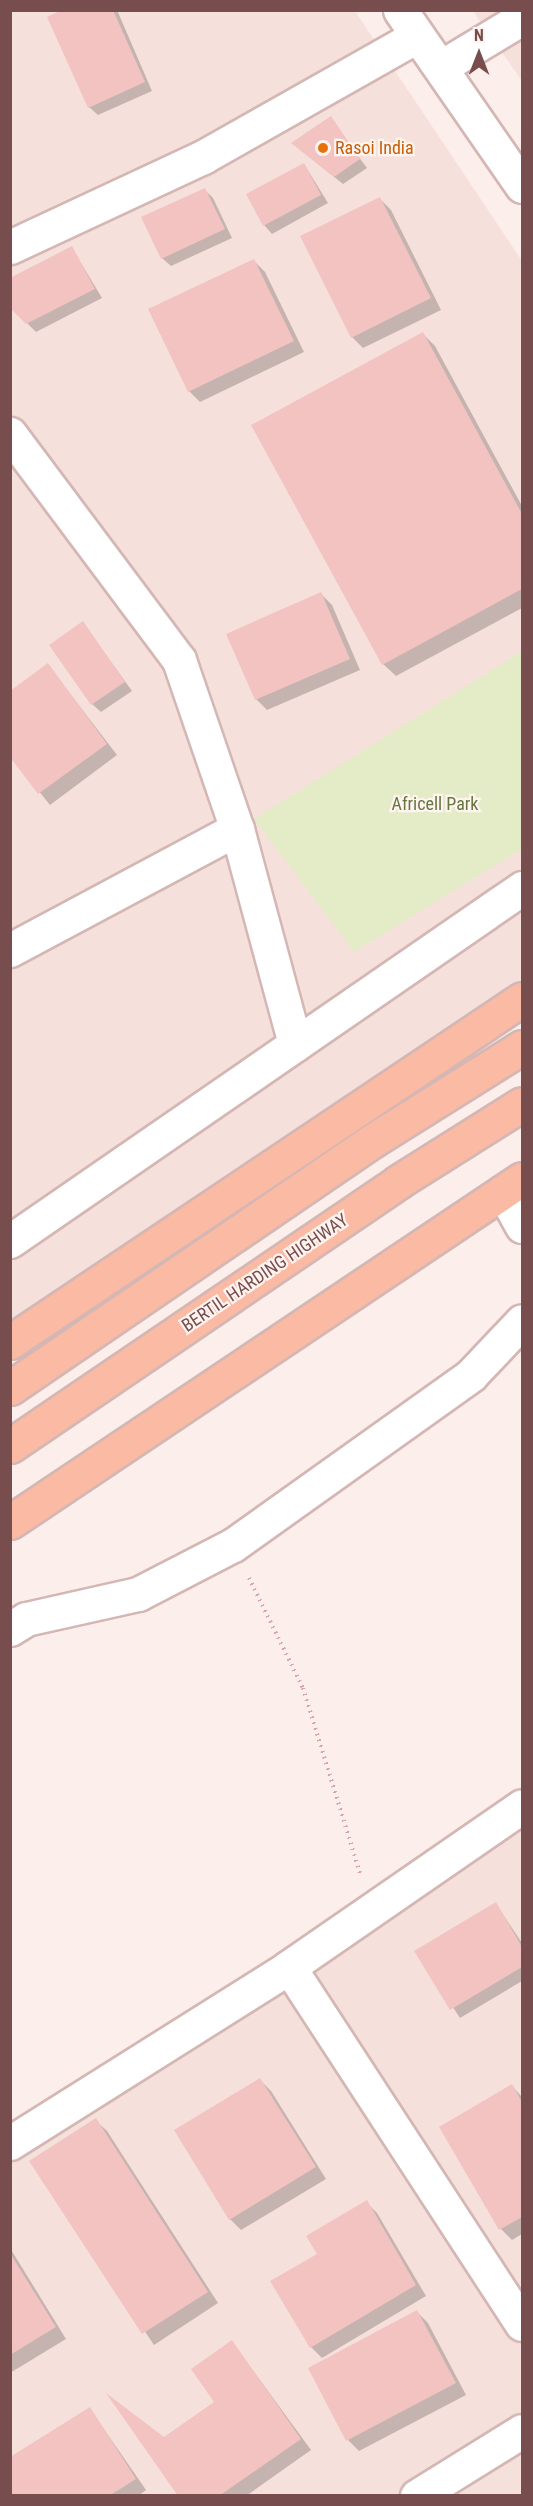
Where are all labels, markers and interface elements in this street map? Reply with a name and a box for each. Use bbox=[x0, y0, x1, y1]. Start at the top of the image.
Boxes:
north arrow bbox=[449, 24, 509, 84]
text: N bbox=[474, 26, 484, 45]
place label: Rasoi India bbox=[335, 137, 414, 159]
marker: Rasoi India bbox=[316, 141, 330, 155]
park label: Africell Park bbox=[392, 793, 478, 815]
street label: BERTIL HARDING HIGHWAY bbox=[178, 1209, 352, 1337]

